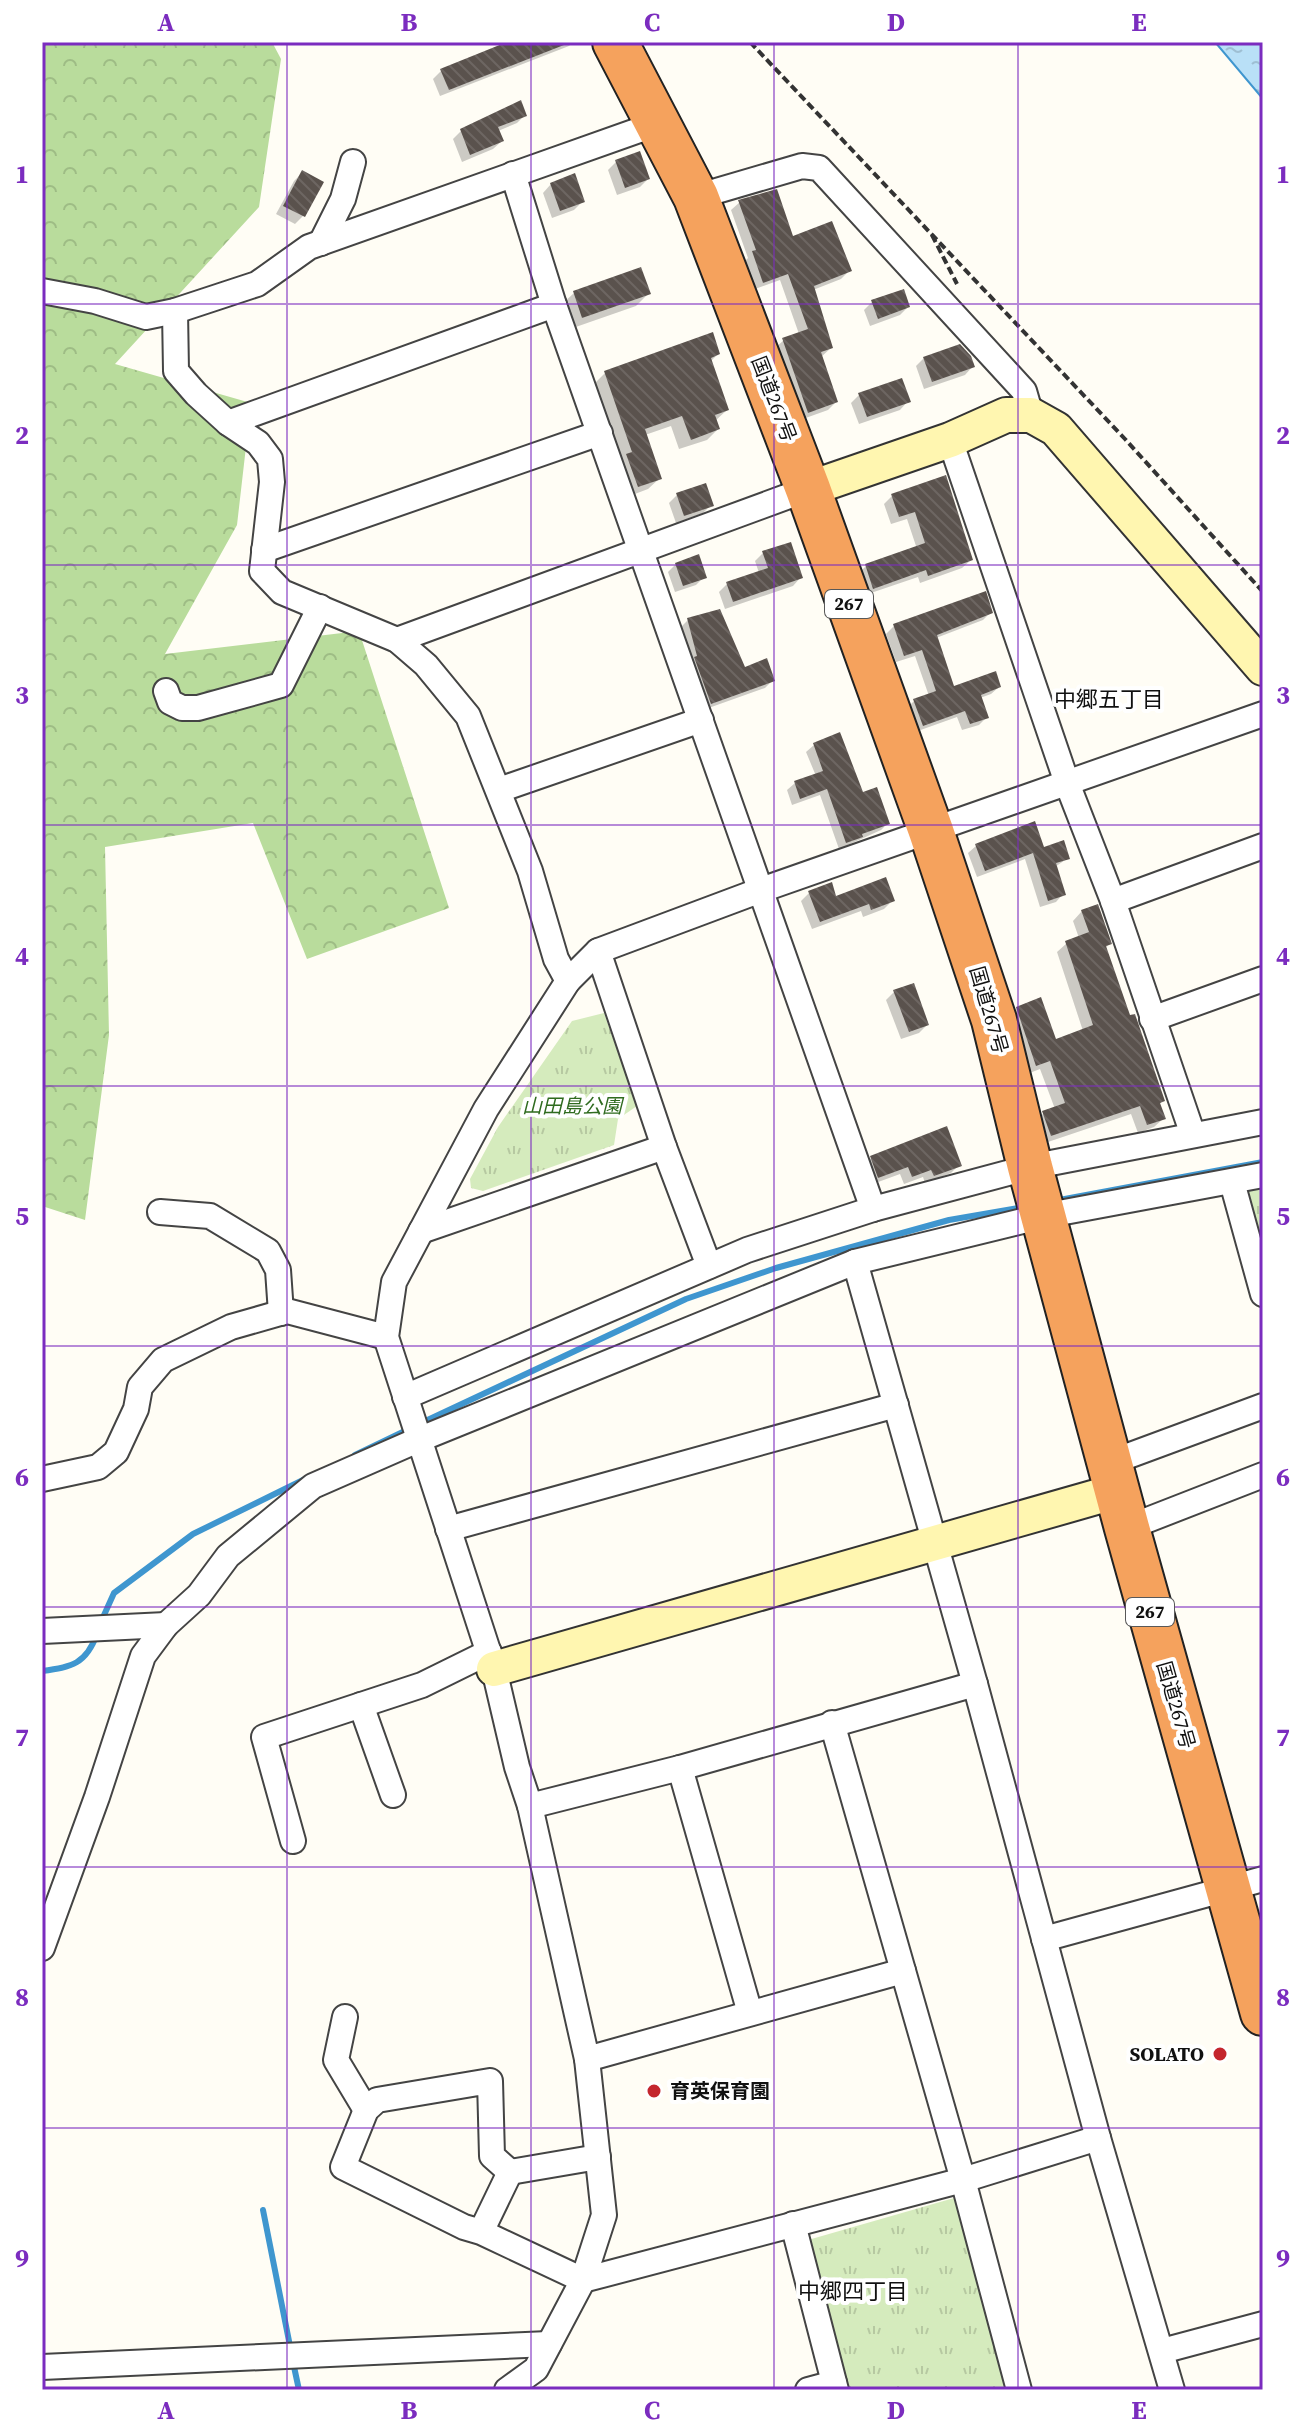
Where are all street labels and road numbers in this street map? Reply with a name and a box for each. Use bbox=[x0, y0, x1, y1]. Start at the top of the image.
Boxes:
street label: 国道267号 bbox=[745, 352, 803, 446]
road number: 267 bbox=[825, 590, 873, 618]
street label: 国道267号 bbox=[963, 963, 1015, 1057]
road number: 267 bbox=[1126, 1598, 1174, 1626]
street label: 国道267号 bbox=[1150, 1658, 1202, 1752]

